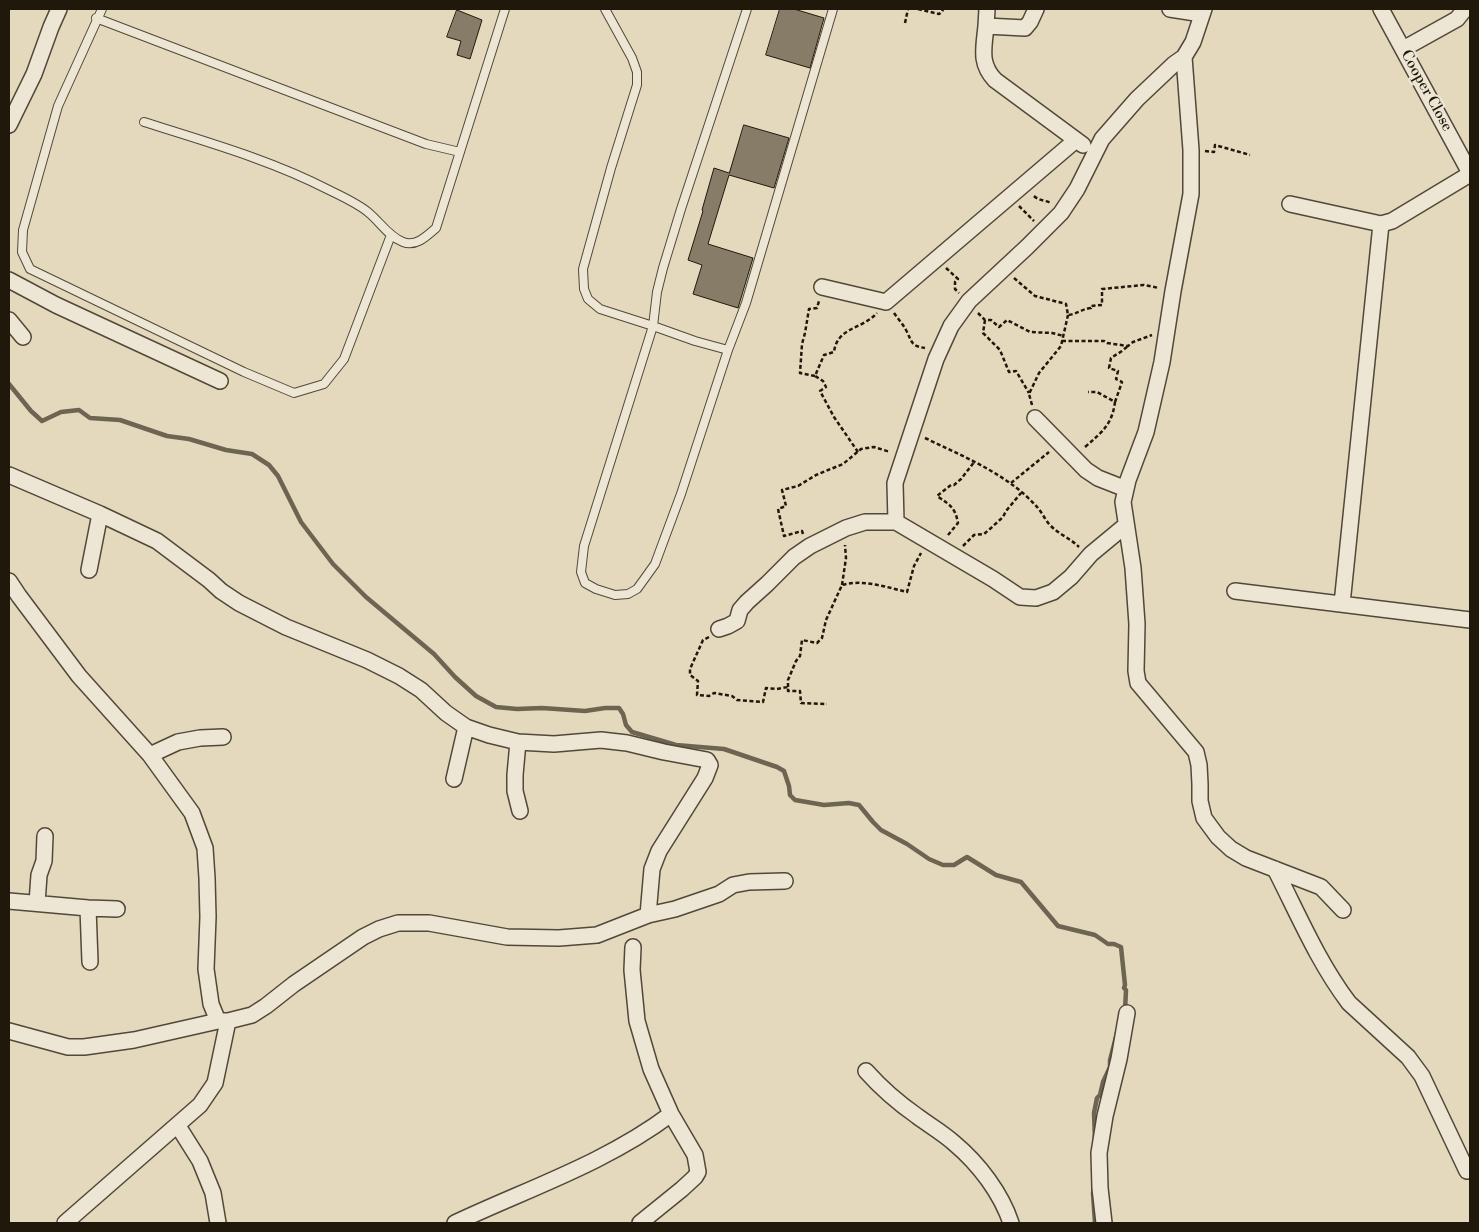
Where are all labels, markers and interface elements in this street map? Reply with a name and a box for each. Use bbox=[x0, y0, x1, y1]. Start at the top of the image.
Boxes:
street label: Cooper Close bbox=[1396, 47, 1456, 135]

